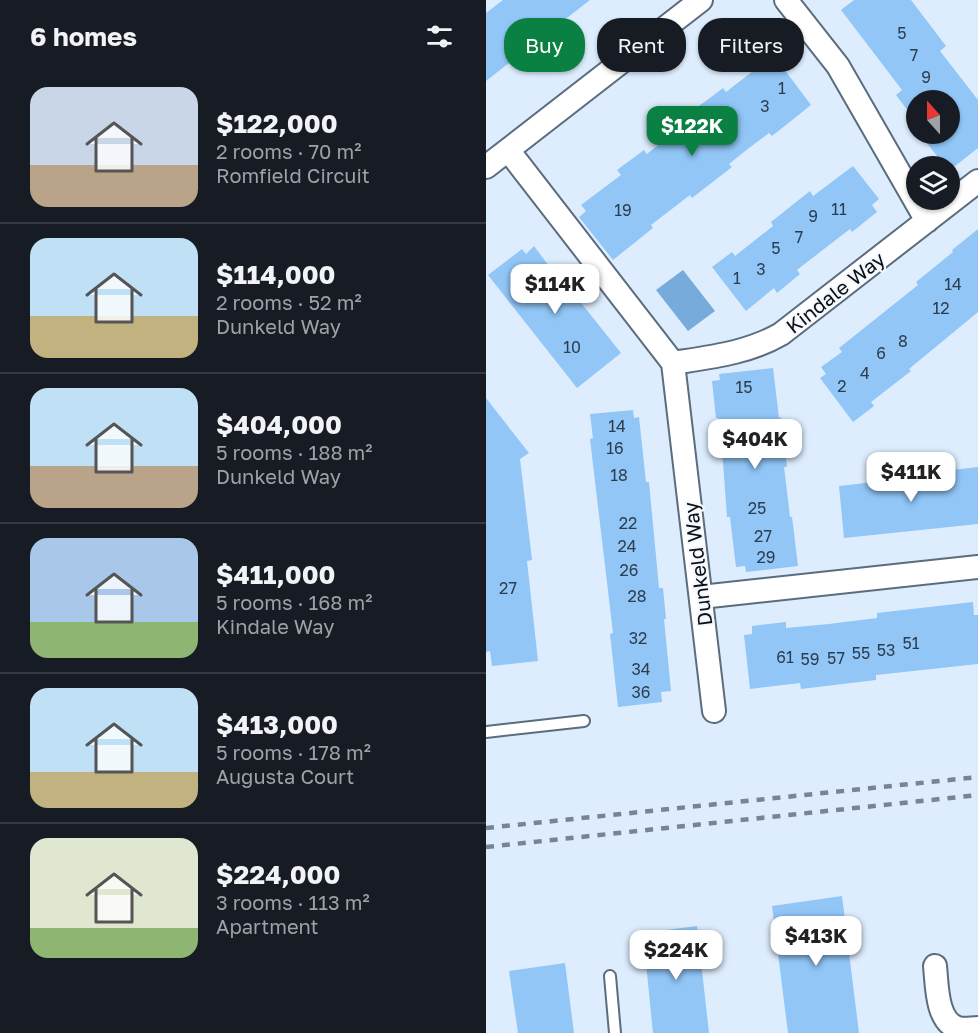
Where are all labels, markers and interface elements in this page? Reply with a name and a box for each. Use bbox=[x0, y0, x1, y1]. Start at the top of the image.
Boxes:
chip: Buy bbox=[504, 18, 585, 72]
chip: Rent bbox=[597, 18, 686, 72]
chip: Filters bbox=[698, 18, 804, 72]
icon: filters bbox=[423, 20, 456, 53]
text: 6 homes bbox=[30, 21, 137, 52]
house number: 5 bbox=[897, 23, 907, 43]
house number: 7 bbox=[910, 45, 918, 65]
house number: 9 bbox=[921, 67, 931, 87]
house number: 1 bbox=[778, 78, 786, 98]
north arrow bbox=[906, 90, 960, 144]
map controls bbox=[906, 90, 960, 210]
house number: 3 bbox=[760, 96, 770, 116]
pin: $122K bbox=[650, 106, 734, 157]
text: $122,000 bbox=[216, 108, 338, 139]
icon: home bbox=[78, 111, 150, 183]
text: $122K bbox=[661, 113, 723, 137]
text: 2 rooms · 70 m² bbox=[216, 139, 361, 163]
button: layers bbox=[906, 156, 960, 210]
text: Romfield Circuit bbox=[216, 163, 370, 187]
house number: 11 bbox=[831, 199, 847, 219]
house number: 19 bbox=[614, 200, 632, 220]
house number: 9 bbox=[808, 206, 818, 226]
house number: 7 bbox=[795, 227, 803, 247]
house number: 5 bbox=[771, 238, 781, 258]
street label: Kindale Way bbox=[781, 246, 889, 338]
text: $114,000 bbox=[216, 259, 335, 290]
house number: 3 bbox=[756, 259, 766, 279]
icon: home bbox=[78, 262, 150, 334]
pin: $114K bbox=[513, 264, 597, 315]
house number: 1 bbox=[733, 268, 741, 288]
text: $114K bbox=[525, 271, 586, 295]
house number: 14 bbox=[944, 274, 962, 294]
text: 2 rooms · 52 m² bbox=[216, 290, 362, 314]
house number: 12 bbox=[932, 298, 950, 318]
text: Dunkeld Way bbox=[216, 314, 341, 338]
house number: 8 bbox=[898, 331, 908, 351]
house number: 10 bbox=[563, 337, 581, 357]
house number: 6 bbox=[876, 343, 886, 363]
house number: 4 bbox=[860, 363, 870, 383]
house number: 2 bbox=[837, 376, 847, 396]
house number: 15 bbox=[735, 377, 753, 397]
text: $404,000 bbox=[216, 409, 342, 440]
icon: home bbox=[78, 412, 150, 484]
house number: 14 bbox=[608, 416, 626, 436]
pin: $404K bbox=[713, 419, 797, 470]
text: $404K bbox=[722, 426, 788, 450]
house number: 16 bbox=[606, 438, 624, 458]
text: 5 rooms · 188 m² bbox=[216, 440, 373, 464]
pin: $411K bbox=[869, 452, 953, 503]
text: $411K bbox=[881, 459, 942, 483]
text: Dunkeld Way bbox=[216, 464, 341, 488]
house number: 18 bbox=[610, 465, 628, 485]
house number: 25 bbox=[748, 498, 766, 518]
street label: Dunkeld Way bbox=[677, 501, 717, 627]
house number: 22 bbox=[619, 513, 637, 533]
house number: 27 bbox=[754, 526, 772, 546]
house number: 24 bbox=[617, 536, 637, 556]
house number: 29 bbox=[757, 547, 775, 567]
text: $411,000 bbox=[216, 559, 335, 590]
house number: 26 bbox=[620, 560, 638, 580]
icon: home bbox=[78, 562, 150, 634]
house number: 27 bbox=[499, 578, 517, 598]
house number: 28 bbox=[627, 586, 647, 606]
text: 5 rooms · 168 m² bbox=[216, 590, 372, 614]
text: Kindale Way bbox=[216, 614, 334, 638]
house number: 32 bbox=[629, 628, 647, 648]
house number: 51 bbox=[902, 633, 920, 653]
house number: 53 bbox=[877, 640, 895, 660]
house number: 55 bbox=[852, 643, 870, 663]
house number: 61 bbox=[776, 647, 794, 667]
house number: 57 bbox=[827, 648, 845, 668]
house number: 59 bbox=[801, 649, 819, 669]
house number: 34 bbox=[631, 659, 651, 679]
house number: 36 bbox=[631, 682, 651, 702]
text: $413,000 bbox=[216, 709, 338, 740]
icon: home bbox=[78, 712, 150, 784]
text: 5 rooms · 178 m² bbox=[216, 740, 371, 764]
text: Augusta Court bbox=[216, 764, 354, 788]
text: $224,000 bbox=[216, 859, 340, 890]
icon: home bbox=[78, 862, 150, 934]
text: 3 rooms · 113 m² bbox=[216, 890, 370, 914]
text: Apartment bbox=[216, 914, 319, 938]
pin: $413K bbox=[774, 916, 858, 967]
text: $413K bbox=[785, 923, 847, 947]
pin: $224K bbox=[634, 930, 718, 981]
text: $224K bbox=[644, 937, 708, 961]

